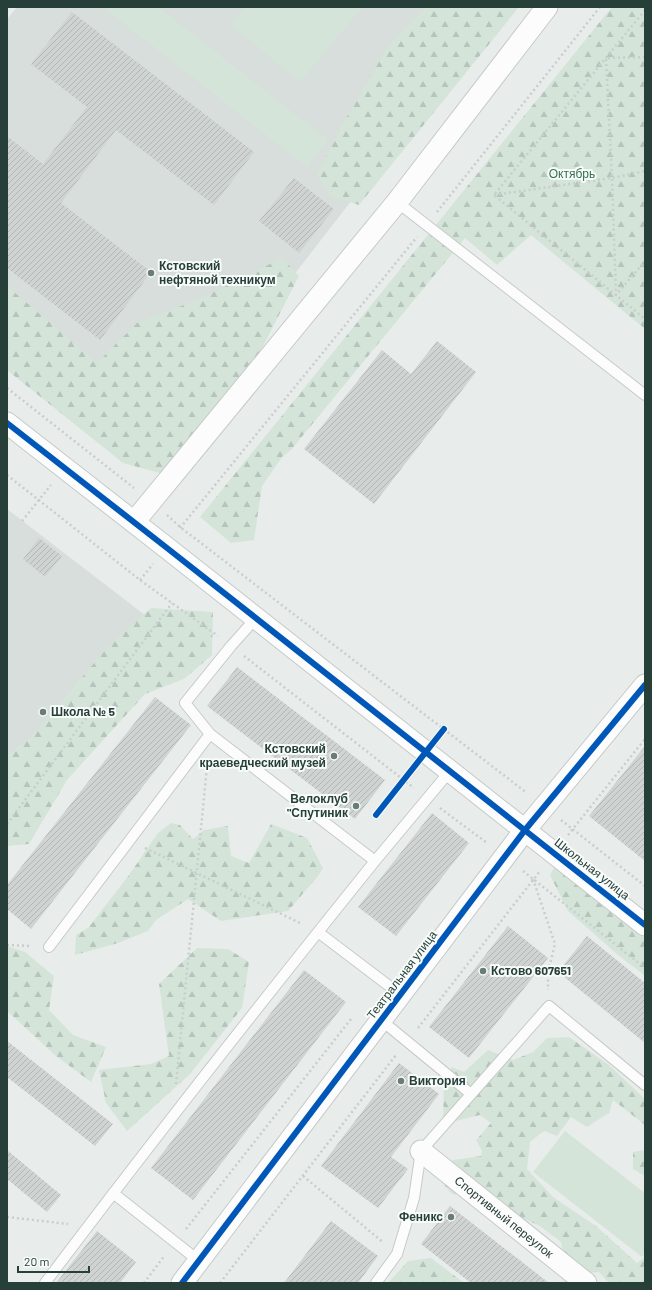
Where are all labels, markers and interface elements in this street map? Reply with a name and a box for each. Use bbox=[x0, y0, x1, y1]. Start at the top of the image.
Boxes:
park label: Октябрь bbox=[549, 166, 595, 181]
place label: Кстовский нефтяной техникум bbox=[159, 258, 276, 287]
marker: Кстовский нефтяной техникум bbox=[146, 268, 156, 278]
place label: Школа № 5 bbox=[51, 704, 115, 718]
marker: Школа № 5 bbox=[38, 707, 48, 717]
place label: Кстовский краеведческий музей bbox=[199, 741, 326, 770]
marker: Кстовский краеведческий музей bbox=[329, 751, 339, 761]
place label: Велоклуб "Спутиник bbox=[287, 791, 349, 820]
marker: Велоклуб "Спутиник bbox=[351, 801, 361, 811]
street label: Школьная улица bbox=[552, 835, 633, 903]
street label: Театральная улица bbox=[363, 927, 440, 1022]
place label: Кстово 607651 bbox=[491, 963, 571, 977]
marker: Кстово 607651 bbox=[478, 966, 488, 976]
place label: Виктория bbox=[409, 1073, 466, 1088]
marker: Виктория bbox=[396, 1076, 406, 1086]
street label: Спортивный переулок bbox=[452, 1173, 557, 1261]
place label: Феникс bbox=[399, 1209, 443, 1223]
marker: Феникс bbox=[446, 1212, 456, 1222]
scale bar bbox=[18, 1248, 89, 1274]
text: 20 m bbox=[24, 1254, 50, 1268]

